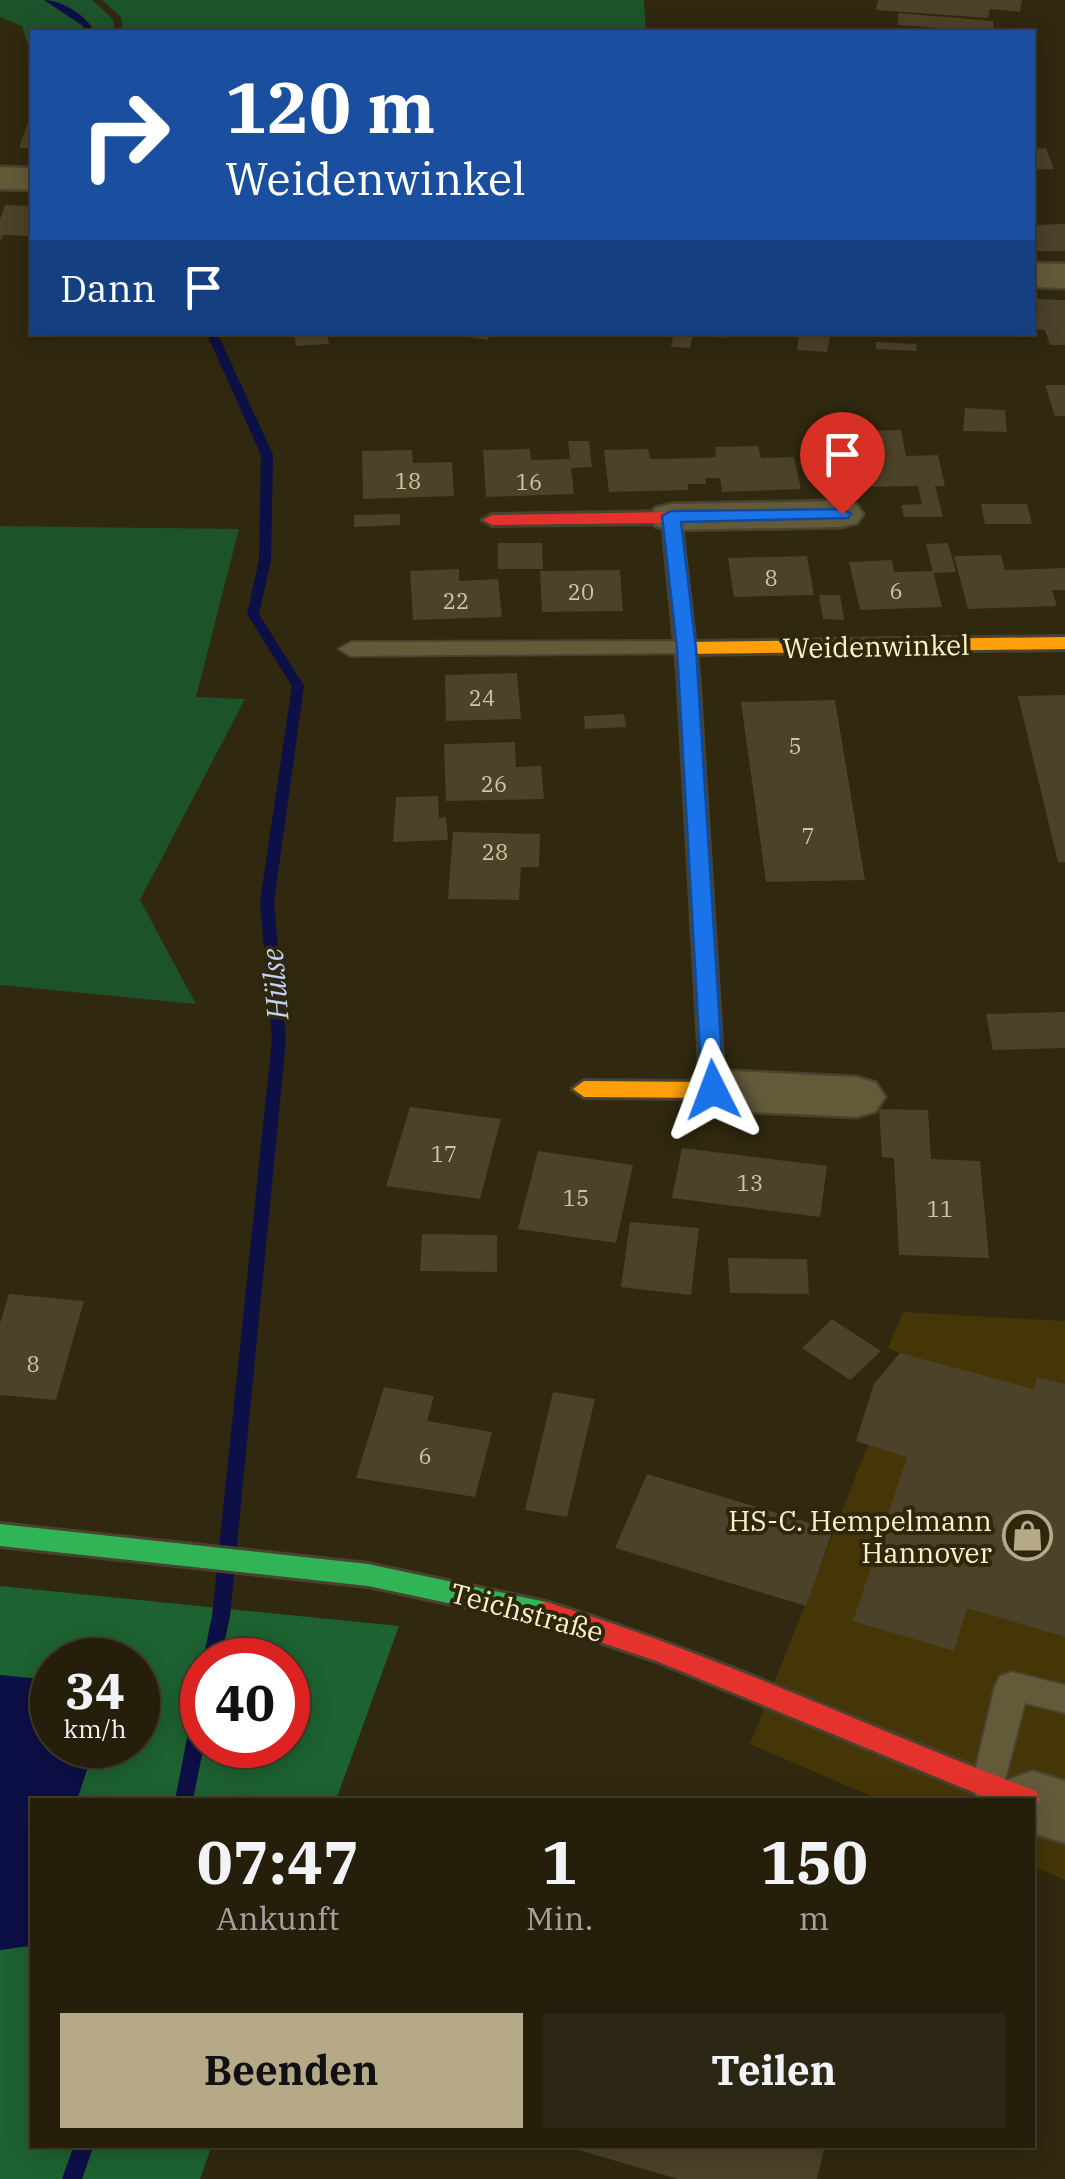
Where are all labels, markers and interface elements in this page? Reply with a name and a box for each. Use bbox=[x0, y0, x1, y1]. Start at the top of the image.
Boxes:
text: 120 m bbox=[225, 61, 435, 152]
icon: right bbox=[60, 70, 190, 200]
text: Weidenwinkel bbox=[225, 149, 526, 207]
icon: arrive bbox=[176, 260, 231, 315]
text: Dann bbox=[60, 263, 156, 312]
pin bbox=[800, 412, 885, 515]
icon: arrive bbox=[815, 427, 870, 482]
house number: 18 bbox=[395, 466, 421, 495]
house number: 16 bbox=[516, 467, 542, 496]
house number: 8 bbox=[764, 563, 778, 592]
house number: 6 bbox=[889, 576, 903, 605]
house number: 20 bbox=[568, 577, 594, 606]
house number: 22 bbox=[443, 586, 469, 615]
street label: Weidenwinkel bbox=[782, 626, 970, 666]
house number: 24 bbox=[469, 683, 495, 712]
house number: 5 bbox=[788, 731, 802, 760]
house number: 26 bbox=[481, 769, 507, 798]
house number: 7 bbox=[801, 821, 815, 850]
house number: 28 bbox=[482, 837, 508, 866]
water label: Hülse bbox=[251, 947, 297, 1022]
position arrow bbox=[661, 1038, 765, 1142]
house number: 17 bbox=[431, 1139, 457, 1168]
house number: 13 bbox=[737, 1168, 763, 1197]
house number: 15 bbox=[563, 1183, 589, 1212]
house number: 11 bbox=[927, 1194, 953, 1223]
house number: 8 bbox=[26, 1349, 40, 1378]
house number: 6 bbox=[418, 1441, 432, 1470]
place label: HS-C. Hempelmann Hannover bbox=[728, 1502, 993, 1571]
shop icon: HS-C. Hempelmann Hannover bbox=[1001, 1510, 1053, 1562]
street label: Teichstraße bbox=[447, 1574, 607, 1650]
speed limit sign: 40 bbox=[180, 1638, 310, 1768]
text: 34 bbox=[65, 1658, 125, 1723]
text: km/h bbox=[63, 1712, 127, 1745]
text: 07:47 bbox=[197, 1822, 359, 1901]
text: 1 bbox=[542, 1822, 578, 1901]
text: 150 bbox=[760, 1822, 868, 1901]
text: Ankunft bbox=[216, 1897, 340, 1939]
text: Min. bbox=[526, 1897, 593, 1939]
text: m bbox=[799, 1897, 829, 1939]
button: Beenden bbox=[60, 2013, 523, 2128]
button: Teilen bbox=[543, 2013, 1005, 2128]

